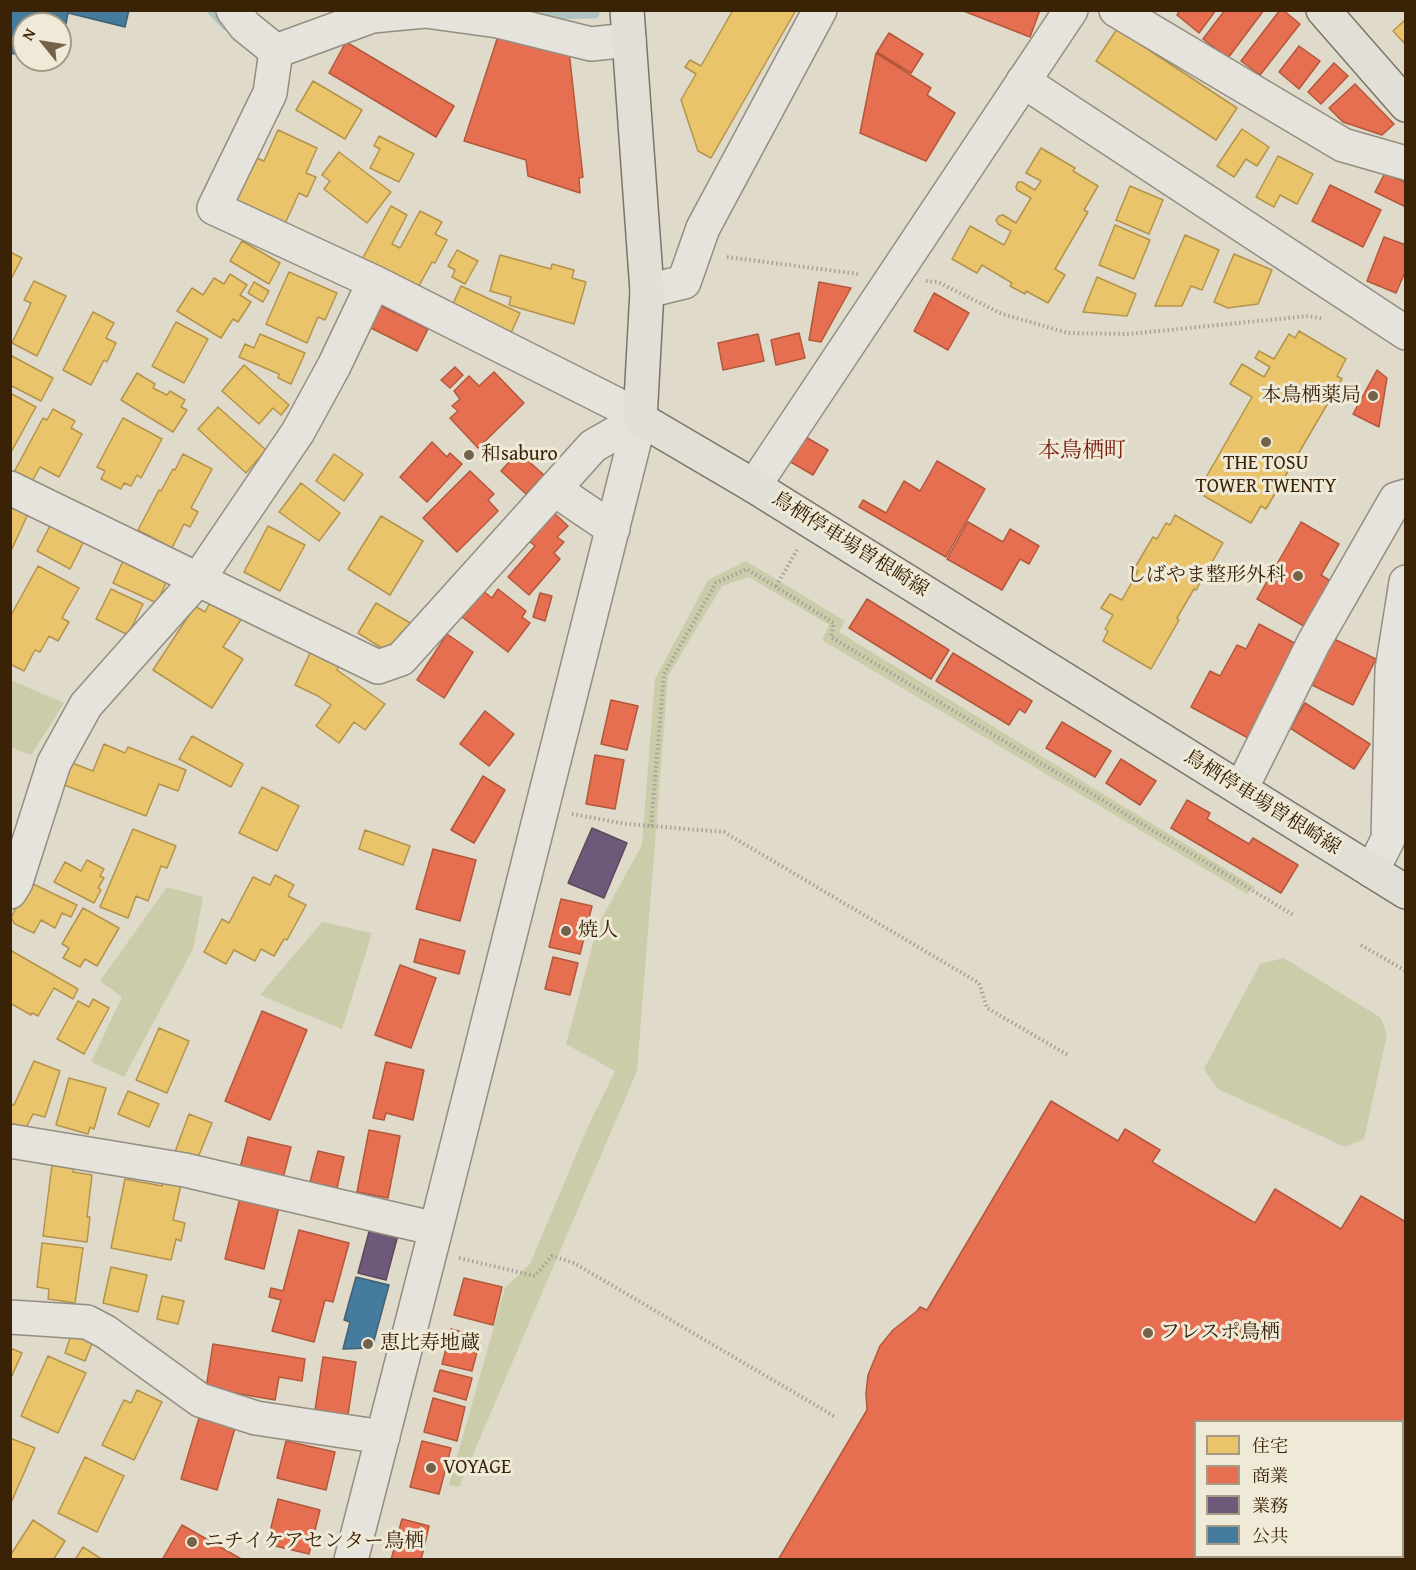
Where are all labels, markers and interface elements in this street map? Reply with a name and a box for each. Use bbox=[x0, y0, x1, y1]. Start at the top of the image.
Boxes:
north arrow bbox=[12, 12, 72, 72]
text: N bbox=[15, 23, 41, 45]
place label: 本鳥栖薬局 bbox=[1261, 384, 1361, 408]
marker: 本鳥栖薬局 bbox=[1366, 389, 1380, 403]
marker: THE TOSU TOWER TWENTY bbox=[1259, 435, 1273, 449]
district label: 本鳥栖町 bbox=[1038, 438, 1126, 464]
place label: 和saburo bbox=[481, 443, 558, 467]
marker: 和saburo bbox=[462, 448, 476, 462]
place label: THE TOSU TOWER TWENTY bbox=[1195, 452, 1337, 499]
street label: 鳥栖停車場曽根崎線 bbox=[767, 487, 933, 603]
place label: しばやま整形外科 bbox=[1126, 564, 1286, 588]
marker: しばやま整形外科 bbox=[1291, 569, 1305, 583]
street label: 鳥栖停車場曽根崎線 bbox=[1179, 745, 1345, 861]
place label: 焼人 bbox=[578, 919, 618, 943]
marker: 焼人 bbox=[559, 924, 573, 938]
place label: フレスポ鳥栖 bbox=[1160, 1321, 1280, 1345]
marker: フレスポ鳥栖 bbox=[1141, 1326, 1155, 1340]
place label: 恵比寿地蔵 bbox=[380, 1332, 480, 1356]
marker: 恵比寿地蔵 bbox=[361, 1337, 375, 1351]
legend bbox=[1194, 1420, 1404, 1558]
text: 住宅 bbox=[1252, 1432, 1288, 1459]
place label: VOYAGE bbox=[443, 1456, 511, 1480]
marker: VOYAGE bbox=[424, 1461, 438, 1475]
text: 商業 bbox=[1252, 1462, 1288, 1489]
text: 業務 bbox=[1252, 1492, 1288, 1519]
text: 公共 bbox=[1252, 1522, 1288, 1549]
place label: ニチイケアセンター鳥栖 bbox=[204, 1530, 424, 1554]
marker: ニチイケアセンター鳥栖 bbox=[185, 1535, 199, 1549]

